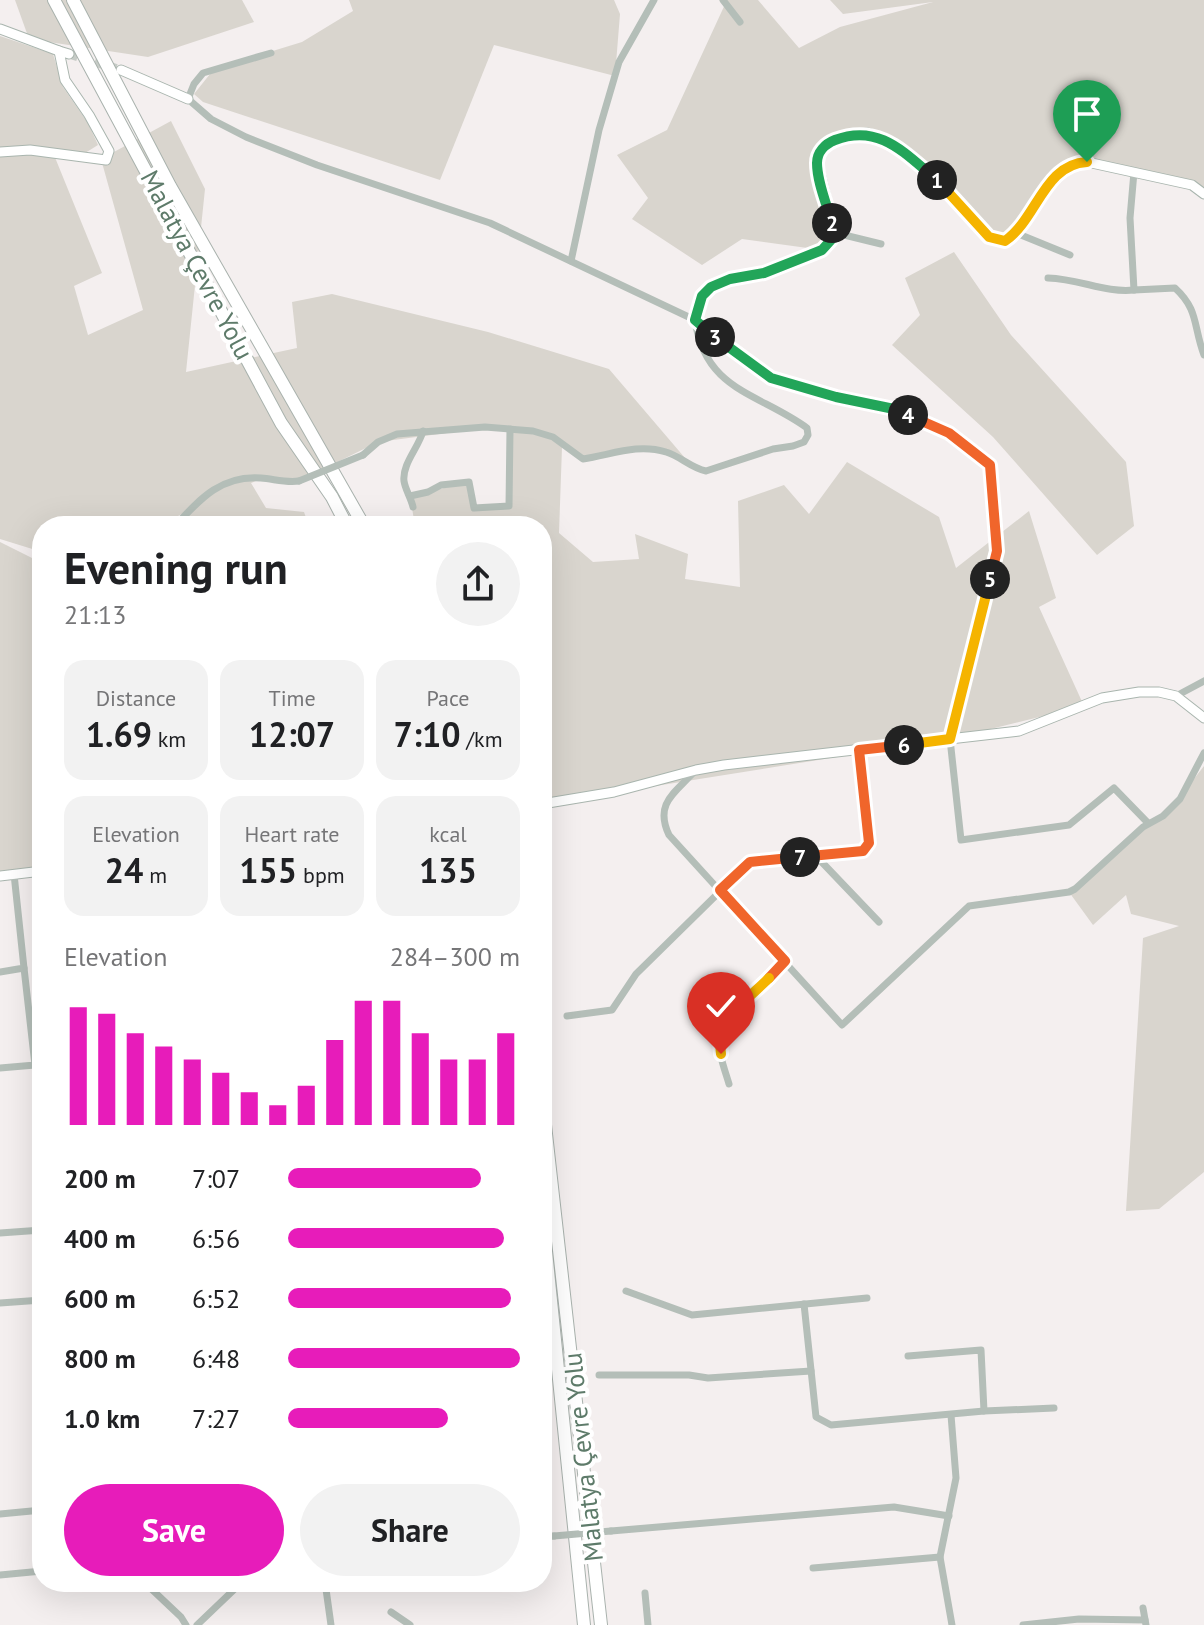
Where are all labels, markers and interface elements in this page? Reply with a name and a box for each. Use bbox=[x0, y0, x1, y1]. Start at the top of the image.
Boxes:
pin bbox=[1053, 80, 1121, 162]
icon: arrive bbox=[1065, 92, 1109, 136]
pin: 1 bbox=[917, 160, 957, 200]
street label: Malatya Çevre Yolu bbox=[134, 164, 261, 365]
text: 1 bbox=[931, 166, 943, 194]
pin: 2 bbox=[812, 203, 852, 243]
text: 2 bbox=[826, 209, 838, 237]
pin: 3 bbox=[695, 317, 735, 357]
text: 3 bbox=[709, 323, 721, 351]
pin: 4 bbox=[888, 395, 928, 435]
text: 4 bbox=[902, 401, 914, 429]
text: Evening run bbox=[64, 539, 288, 596]
button: share bbox=[436, 542, 520, 626]
pin: 5 bbox=[970, 559, 1010, 599]
text: 5 bbox=[984, 565, 996, 593]
text: 21:13 bbox=[64, 598, 126, 631]
text: Distance bbox=[96, 684, 176, 712]
text: Time bbox=[268, 684, 316, 712]
text: Pace bbox=[426, 684, 470, 712]
text: 1.69 bbox=[86, 712, 152, 756]
text: 12:07 bbox=[249, 712, 335, 756]
text: 7:10 bbox=[393, 712, 460, 756]
text: km bbox=[152, 725, 186, 753]
text: /km bbox=[460, 725, 503, 753]
pin: 6 bbox=[884, 725, 924, 765]
text: 6 bbox=[898, 731, 910, 759]
text: Elevation bbox=[92, 820, 180, 848]
text: Heart rate bbox=[244, 820, 340, 848]
text: kcal bbox=[429, 820, 467, 848]
pin: 7 bbox=[780, 837, 820, 877]
text: 7 bbox=[794, 843, 806, 871]
text: 24 bbox=[105, 848, 143, 892]
text: 155 bbox=[239, 848, 297, 892]
text: 135 bbox=[419, 848, 477, 892]
text: m bbox=[143, 861, 167, 889]
text: bpm bbox=[297, 861, 345, 889]
text: Elevation bbox=[64, 940, 168, 973]
text: 284–300 m bbox=[390, 940, 520, 973]
pin bbox=[687, 972, 755, 1054]
icon: check bbox=[699, 984, 743, 1028]
text: 200 m bbox=[64, 1162, 136, 1195]
text: 7:07 bbox=[192, 1162, 240, 1195]
text: 400 m bbox=[64, 1222, 136, 1255]
text: 6:56 bbox=[192, 1222, 240, 1255]
text: 600 m bbox=[64, 1282, 136, 1315]
text: 6:52 bbox=[192, 1282, 240, 1315]
text: 800 m bbox=[64, 1342, 136, 1375]
text: 6:48 bbox=[192, 1342, 240, 1375]
street label: Malatya Çevre Yolu bbox=[555, 1351, 610, 1563]
text: 1.0 km bbox=[64, 1402, 140, 1435]
text: 7:27 bbox=[192, 1402, 240, 1435]
button: Save bbox=[64, 1484, 284, 1576]
button: Share bbox=[300, 1484, 520, 1576]

